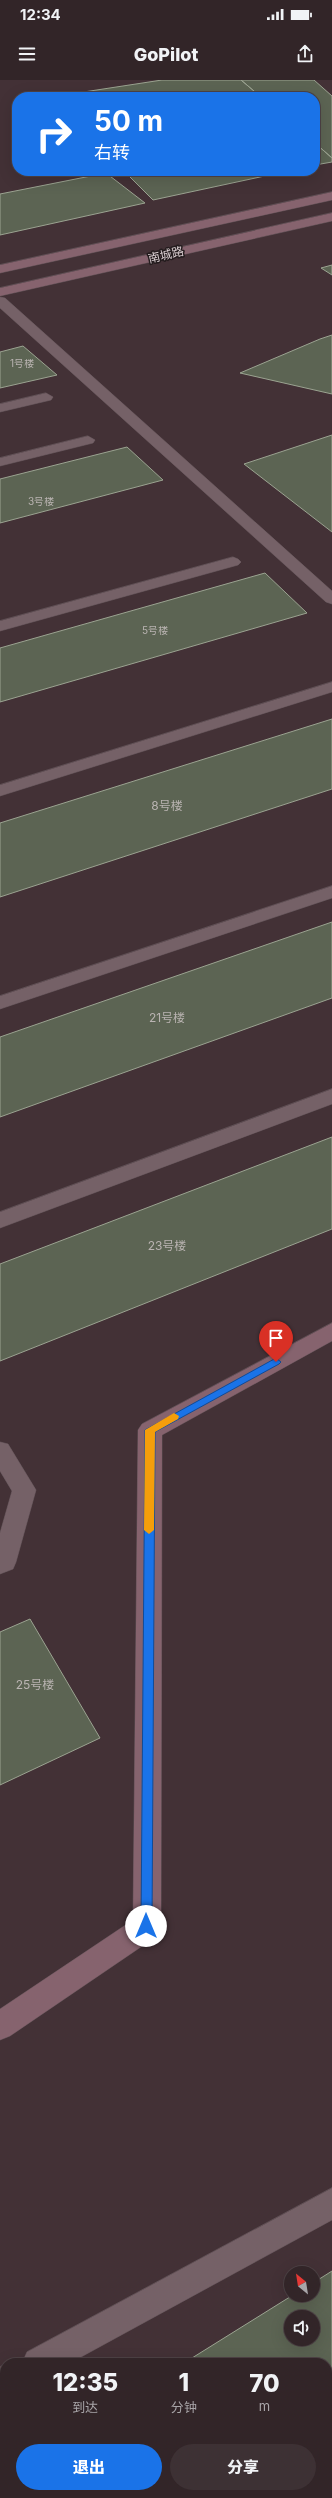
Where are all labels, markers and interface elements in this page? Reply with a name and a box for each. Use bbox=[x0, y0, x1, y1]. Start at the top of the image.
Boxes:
text: 12:34 bbox=[20, 5, 61, 24]
icon: menu bbox=[16, 43, 38, 65]
icon: share bbox=[294, 43, 316, 65]
text: GoPilot bbox=[134, 44, 198, 65]
text: 50 m bbox=[94, 104, 163, 138]
icon: right bbox=[28, 108, 80, 160]
text: 右转 bbox=[94, 142, 130, 163]
street label: 南城路 bbox=[147, 243, 185, 266]
house number: 1号楼 bbox=[10, 357, 34, 369]
house number: 3号楼 bbox=[28, 495, 54, 507]
house number: 5号楼 bbox=[142, 624, 168, 636]
house number: 8号楼 bbox=[151, 798, 183, 813]
house number: 21号楼 bbox=[149, 1010, 185, 1025]
house number: 23号楼 bbox=[148, 1238, 186, 1253]
pin bbox=[259, 1321, 293, 1362]
icon: arrive bbox=[265, 1327, 287, 1349]
house number: 25号楼 bbox=[16, 1677, 54, 1692]
position arrow bbox=[125, 1905, 167, 1947]
north arrow bbox=[284, 2266, 320, 2302]
map controls bbox=[284, 2266, 320, 2346]
button: sound bbox=[284, 2310, 320, 2346]
text: 12:35 bbox=[52, 2368, 118, 2397]
text: 1 bbox=[178, 2368, 189, 2397]
text: 70 bbox=[249, 2369, 280, 2398]
text: m bbox=[259, 2398, 270, 2414]
text: 到达 bbox=[72, 2399, 98, 2415]
text: 分钟 bbox=[171, 2399, 197, 2415]
button: 退出 bbox=[16, 2444, 162, 2490]
button: 分享 bbox=[170, 2444, 316, 2490]

